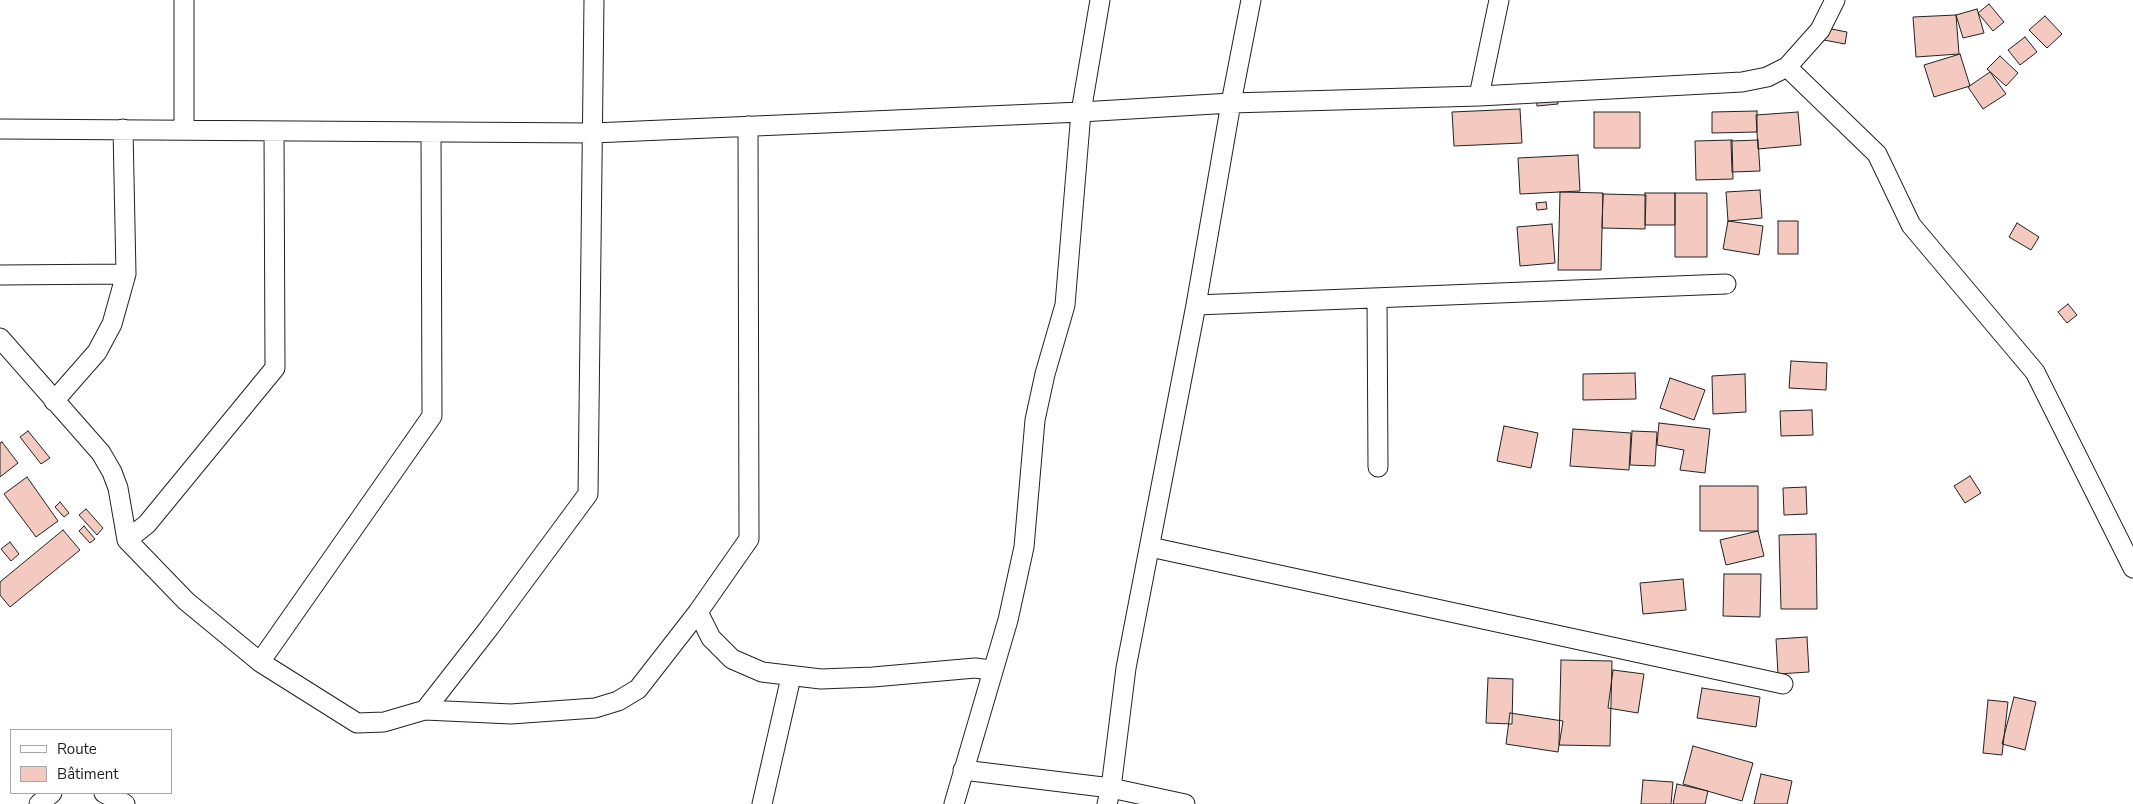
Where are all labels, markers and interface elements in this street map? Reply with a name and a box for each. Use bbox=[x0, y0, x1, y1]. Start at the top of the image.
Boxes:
legend bbox=[10, 729, 172, 794]
text: Route bbox=[57, 739, 97, 759]
text: Bâtiment bbox=[57, 764, 118, 784]

